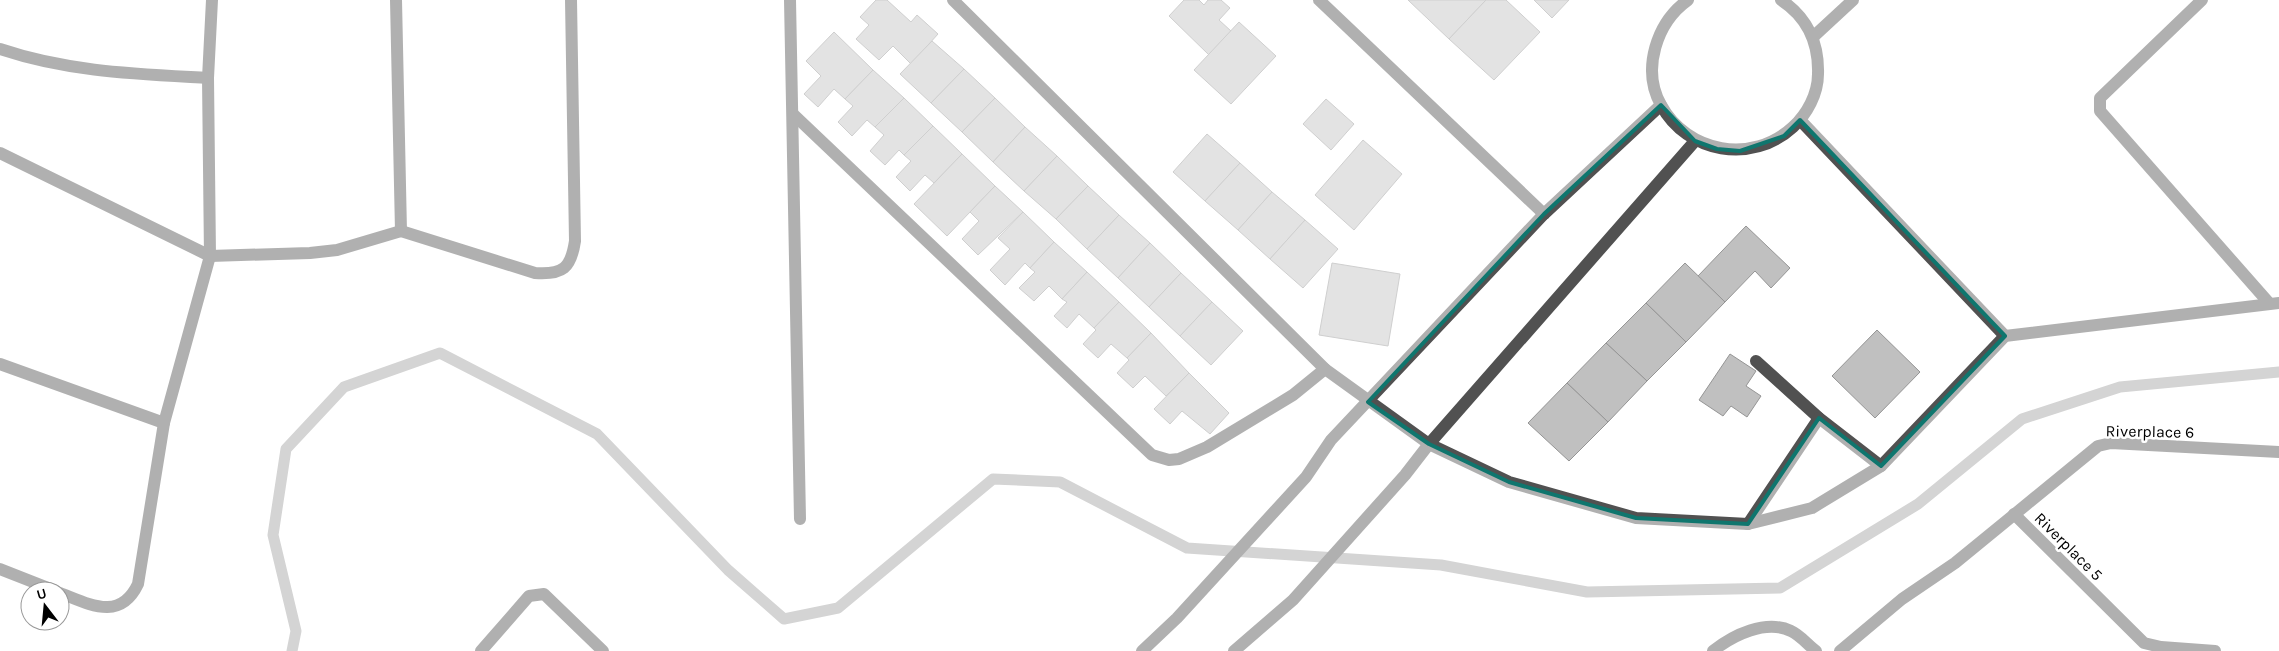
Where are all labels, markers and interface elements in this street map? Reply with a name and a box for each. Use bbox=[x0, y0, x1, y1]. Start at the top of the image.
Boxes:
street label: Riverplace 6 bbox=[2105, 421, 2194, 442]
street label: Riverplace 5 bbox=[2031, 508, 2107, 584]
north arrow bbox=[20, 581, 70, 631]
text: U bbox=[35, 584, 49, 603]

